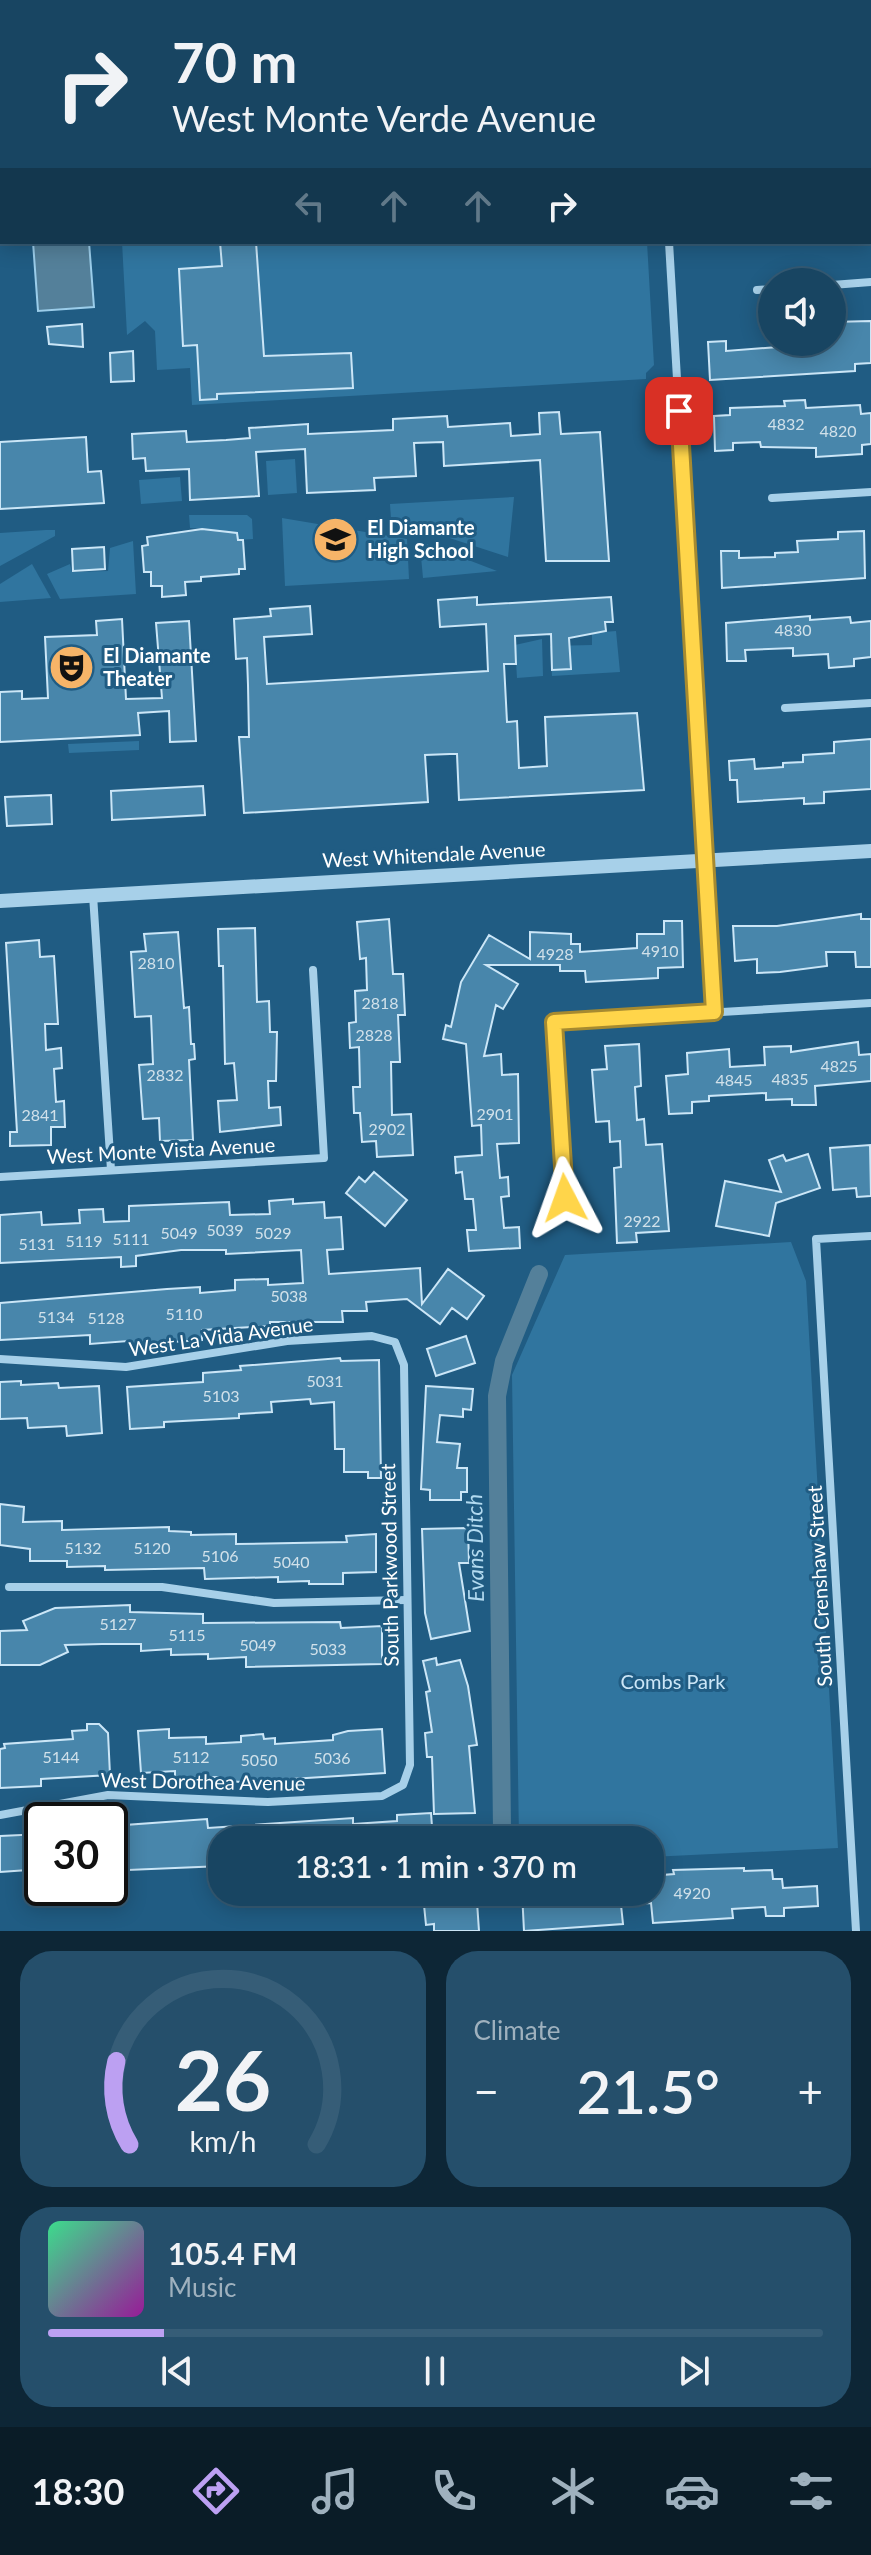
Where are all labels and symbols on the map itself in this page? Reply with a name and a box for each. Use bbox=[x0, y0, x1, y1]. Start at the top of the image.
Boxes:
pin bbox=[645, 377, 713, 445]
house number: 4832 bbox=[767, 414, 805, 433]
house number: 4820 bbox=[819, 421, 857, 440]
school or university icon: El Diamante High School bbox=[312, 515, 360, 563]
place label: El Diamante High School bbox=[367, 515, 475, 562]
house number: 4830 bbox=[774, 620, 812, 639]
place label: El Diamante Theater bbox=[103, 643, 211, 690]
theatre icon: El Diamante Theater bbox=[48, 644, 96, 692]
street label: West Whitendale Avenue bbox=[322, 836, 546, 872]
house number: 4910 bbox=[641, 941, 679, 960]
house number: 4928 bbox=[536, 944, 574, 963]
house number: 2810 bbox=[137, 953, 175, 972]
house number: 2818 bbox=[361, 993, 399, 1012]
house number: 2828 bbox=[355, 1025, 393, 1044]
house number: 4825 bbox=[820, 1056, 858, 1075]
house number: 2832 bbox=[146, 1065, 184, 1084]
house number: 4835 bbox=[771, 1069, 809, 1088]
house number: 4845 bbox=[715, 1070, 753, 1089]
house number: 2901 bbox=[476, 1104, 514, 1123]
house number: 2841 bbox=[21, 1105, 59, 1124]
house number: 2902 bbox=[368, 1119, 406, 1138]
street label: West Monte Vista Avenue bbox=[46, 1132, 276, 1168]
position arrow bbox=[523, 1156, 607, 1240]
house number: 2922 bbox=[623, 1211, 661, 1230]
house number: 5039 bbox=[206, 1220, 244, 1239]
house number: 5049 bbox=[160, 1223, 198, 1242]
house number: 5029 bbox=[254, 1223, 292, 1242]
house number: 5111 bbox=[112, 1229, 150, 1248]
house number: 5119 bbox=[65, 1231, 103, 1250]
house number: 5131 bbox=[18, 1234, 56, 1253]
house number: 5038 bbox=[270, 1286, 308, 1305]
house number: 5110 bbox=[165, 1304, 203, 1323]
house number: 5134 bbox=[37, 1307, 75, 1326]
house number: 5128 bbox=[87, 1308, 125, 1327]
street label: West La Vida Avenue bbox=[127, 1311, 315, 1361]
house number: 5031 bbox=[306, 1371, 344, 1390]
house number: 5103 bbox=[202, 1386, 240, 1405]
street label: South Parkwood Street bbox=[375, 1463, 403, 1667]
street label: South Crenshaw Street bbox=[802, 1485, 836, 1687]
water label: Evans Ditch bbox=[460, 1494, 489, 1602]
house number: 5132 bbox=[64, 1538, 102, 1557]
house number: 5120 bbox=[133, 1538, 171, 1557]
house number: 5106 bbox=[201, 1546, 239, 1565]
house number: 5040 bbox=[272, 1552, 310, 1571]
house number: 5127 bbox=[99, 1614, 137, 1633]
house number: 5115 bbox=[168, 1625, 206, 1644]
house number: 5049 bbox=[239, 1635, 277, 1654]
house number: 5033 bbox=[309, 1639, 347, 1658]
park label: Combs Park bbox=[621, 1669, 726, 1693]
house number: 5144 bbox=[42, 1747, 80, 1766]
house number: 5112 bbox=[172, 1747, 210, 1766]
house number: 5036 bbox=[313, 1748, 351, 1767]
house number: 5050 bbox=[240, 1750, 278, 1769]
street label: West Dorothea Avenue bbox=[100, 1767, 306, 1795]
speed limit sign: 30 bbox=[24, 1802, 128, 1906]
house number: 4920 bbox=[673, 1883, 711, 1902]

